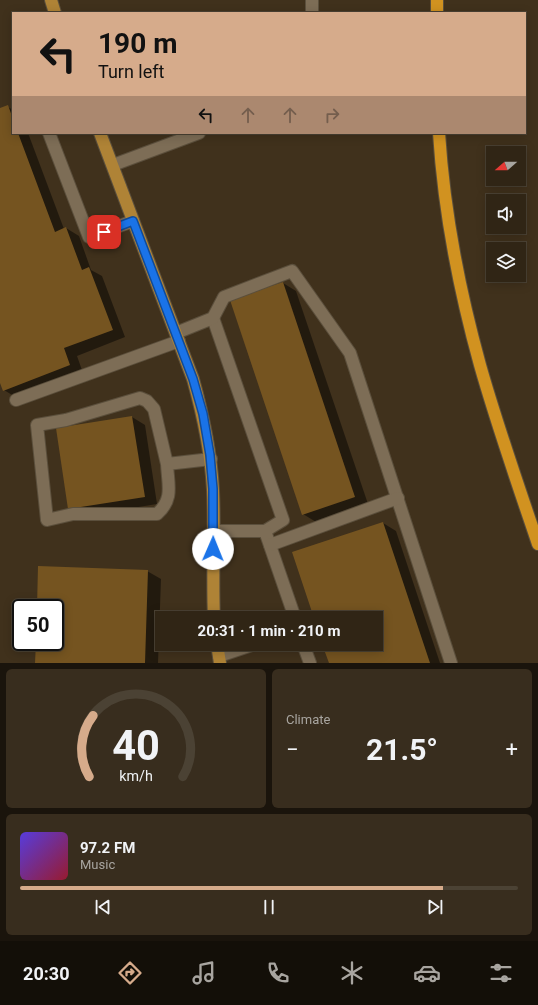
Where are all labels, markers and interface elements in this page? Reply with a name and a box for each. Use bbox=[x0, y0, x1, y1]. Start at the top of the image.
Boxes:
text: 190 m bbox=[98, 27, 177, 60]
icon: left bbox=[32, 28, 84, 80]
text: Turn left bbox=[98, 61, 164, 82]
icon: left bbox=[195, 104, 217, 126]
icon: ahead bbox=[237, 104, 259, 126]
icon: ahead bbox=[279, 104, 301, 126]
icon: right bbox=[321, 104, 343, 126]
north arrow bbox=[486, 146, 526, 186]
map controls bbox=[486, 146, 526, 282]
button: sound bbox=[486, 194, 526, 234]
pin bbox=[87, 215, 121, 249]
icon: arrive bbox=[93, 221, 115, 243]
button: layers bbox=[486, 242, 526, 282]
position arrow bbox=[192, 528, 234, 570]
speed limit sign: 50 bbox=[12, 599, 64, 651]
text: 20:31 · 1 min · 210 m bbox=[198, 622, 340, 640]
text: Climate bbox=[286, 712, 330, 727]
text: 40 bbox=[112, 720, 160, 769]
text: 21.5° bbox=[366, 732, 438, 767]
text: − bbox=[286, 737, 299, 762]
text: + bbox=[506, 737, 518, 762]
text: km/h bbox=[119, 767, 153, 783]
text: 97.2 FM bbox=[80, 839, 135, 857]
text: Music bbox=[80, 857, 115, 872]
icon: previous bbox=[92, 896, 114, 918]
icon: pause bbox=[258, 896, 280, 918]
icon: next bbox=[424, 896, 446, 918]
icon: directions bbox=[116, 959, 144, 987]
icon: music bbox=[190, 959, 218, 987]
icon: phone bbox=[264, 959, 292, 987]
icon: climate bbox=[338, 959, 366, 987]
icon: car bbox=[413, 959, 441, 987]
icon: filters bbox=[487, 959, 515, 987]
text: 20:30 bbox=[23, 963, 70, 984]

